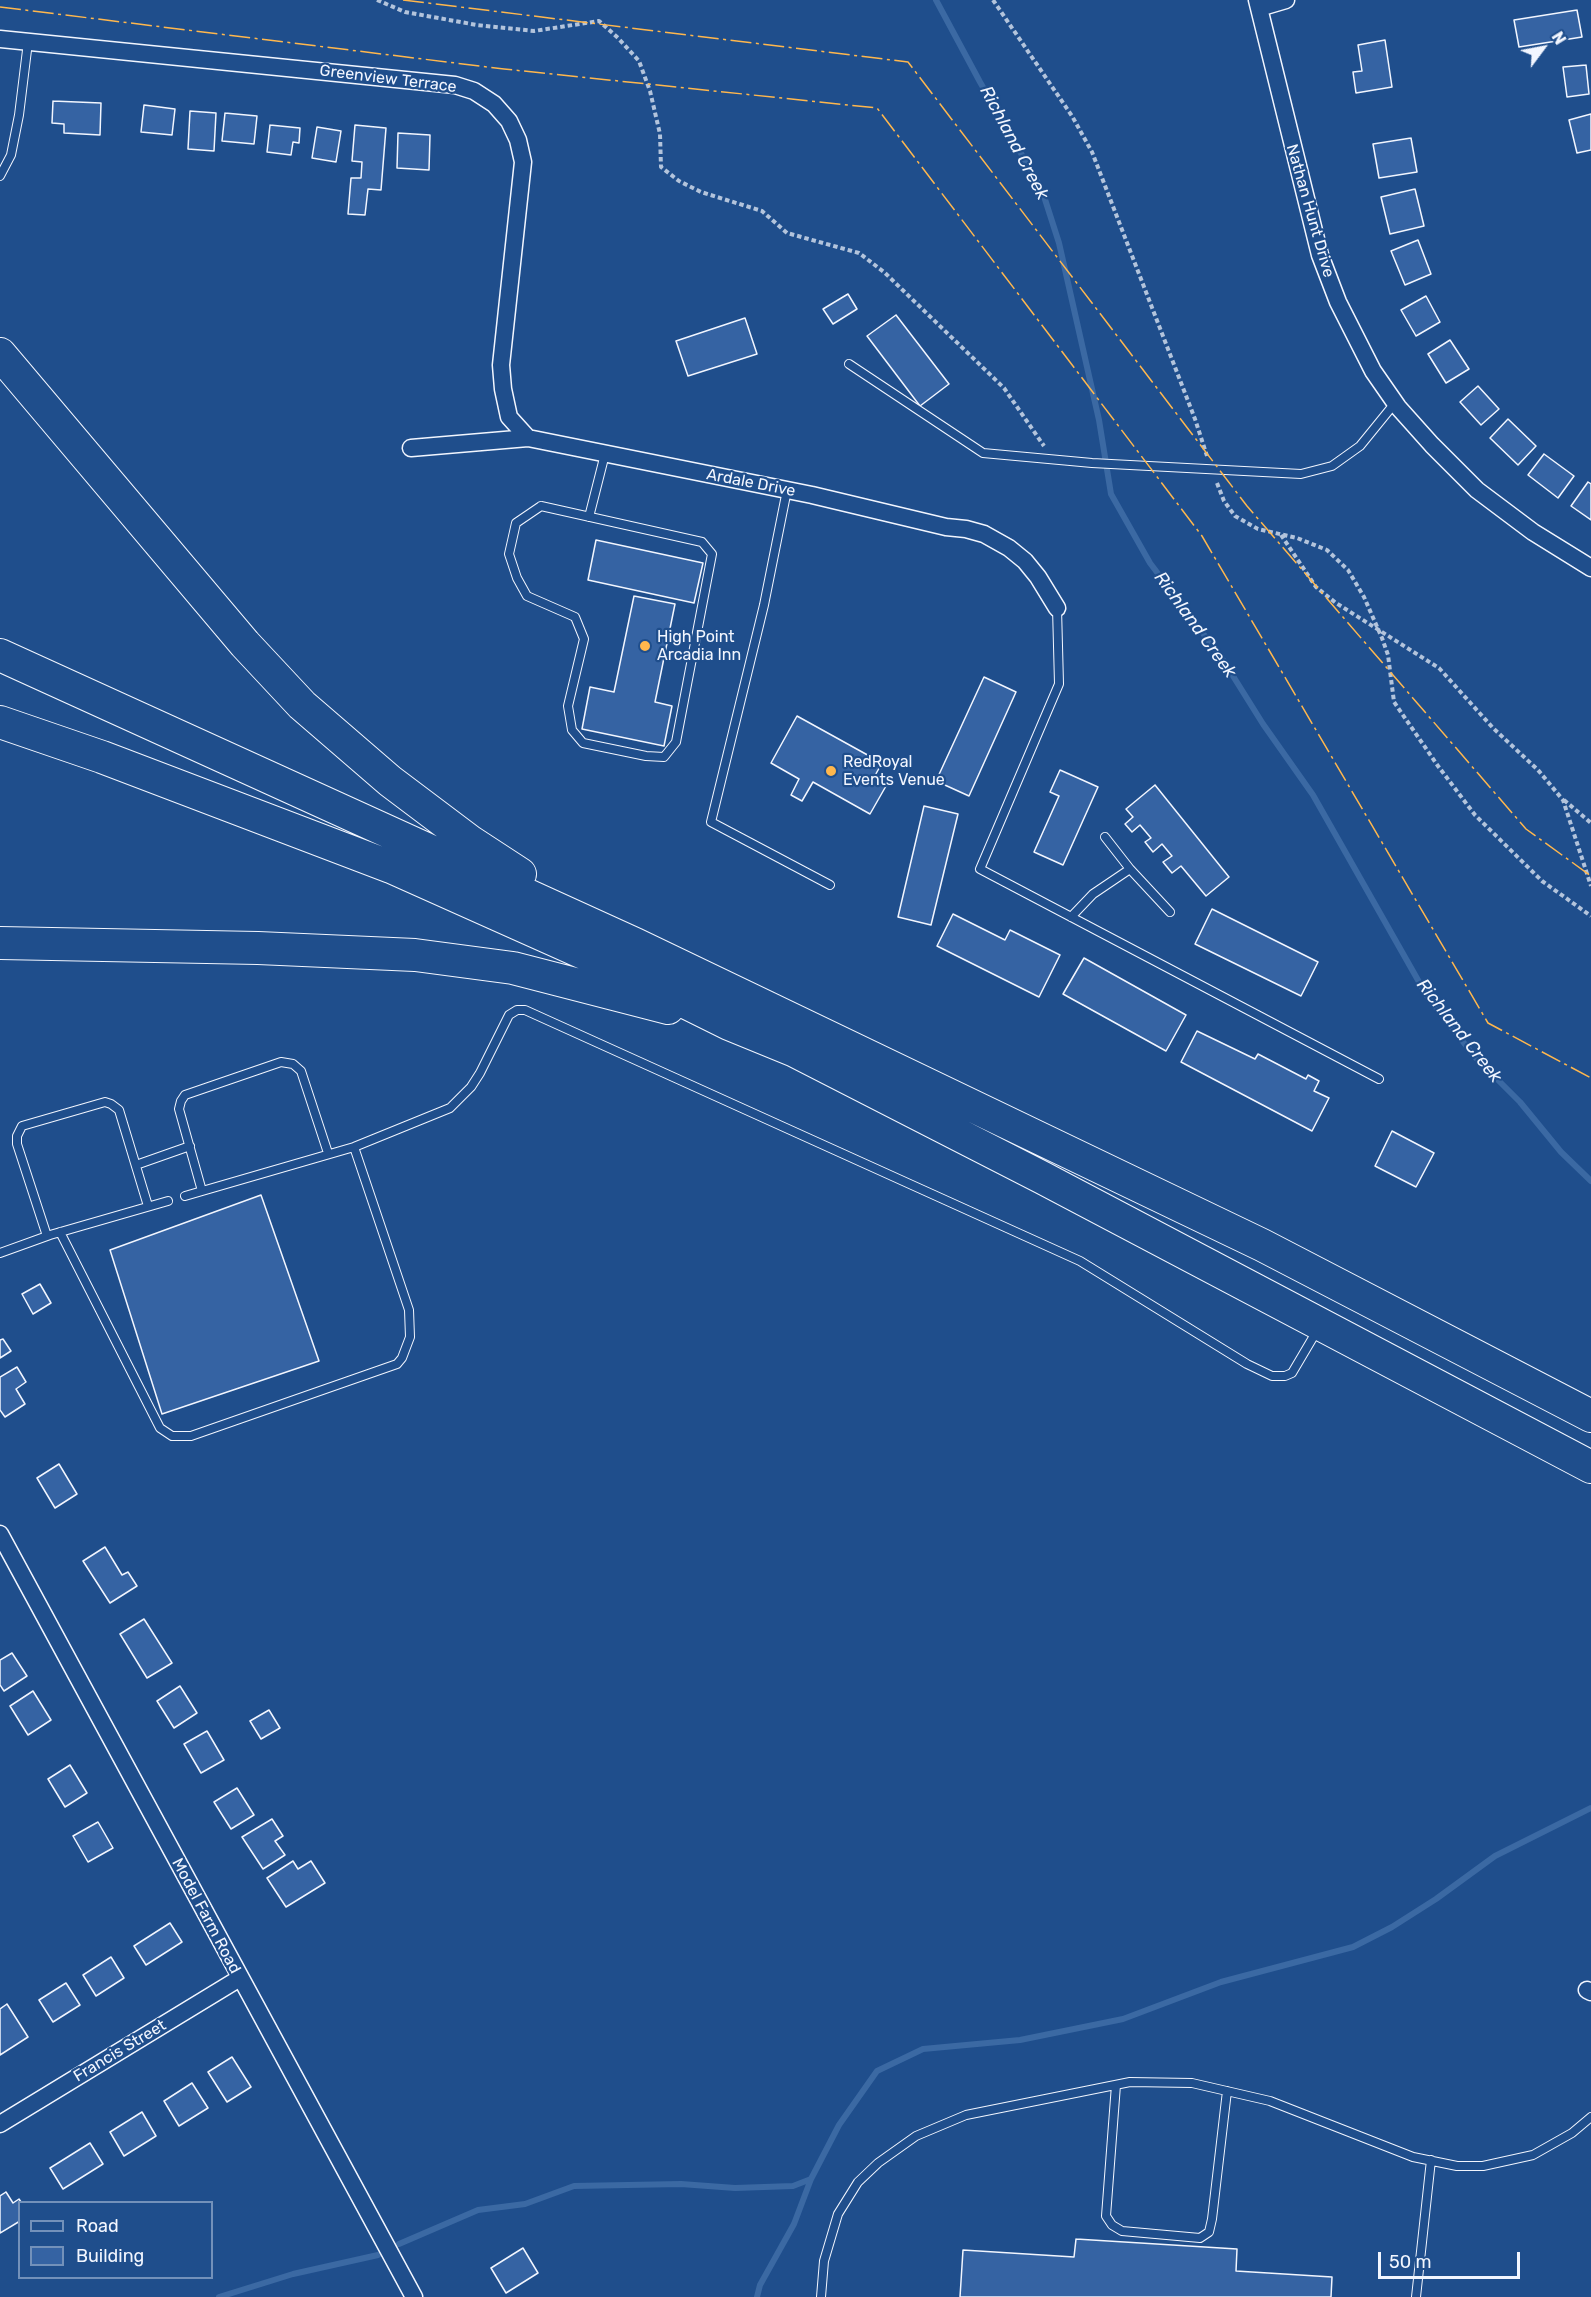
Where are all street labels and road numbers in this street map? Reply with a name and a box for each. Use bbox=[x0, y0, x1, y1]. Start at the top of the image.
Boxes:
street label: Greenview Terrace bbox=[318, 61, 458, 97]
street label: Nathan Hunt Drive bbox=[1282, 142, 1338, 280]
street label: Ardale Drive bbox=[705, 465, 797, 501]
street label: Model Farm Road bbox=[167, 1855, 245, 1977]
street label: Francis Street bbox=[70, 2016, 170, 2086]

